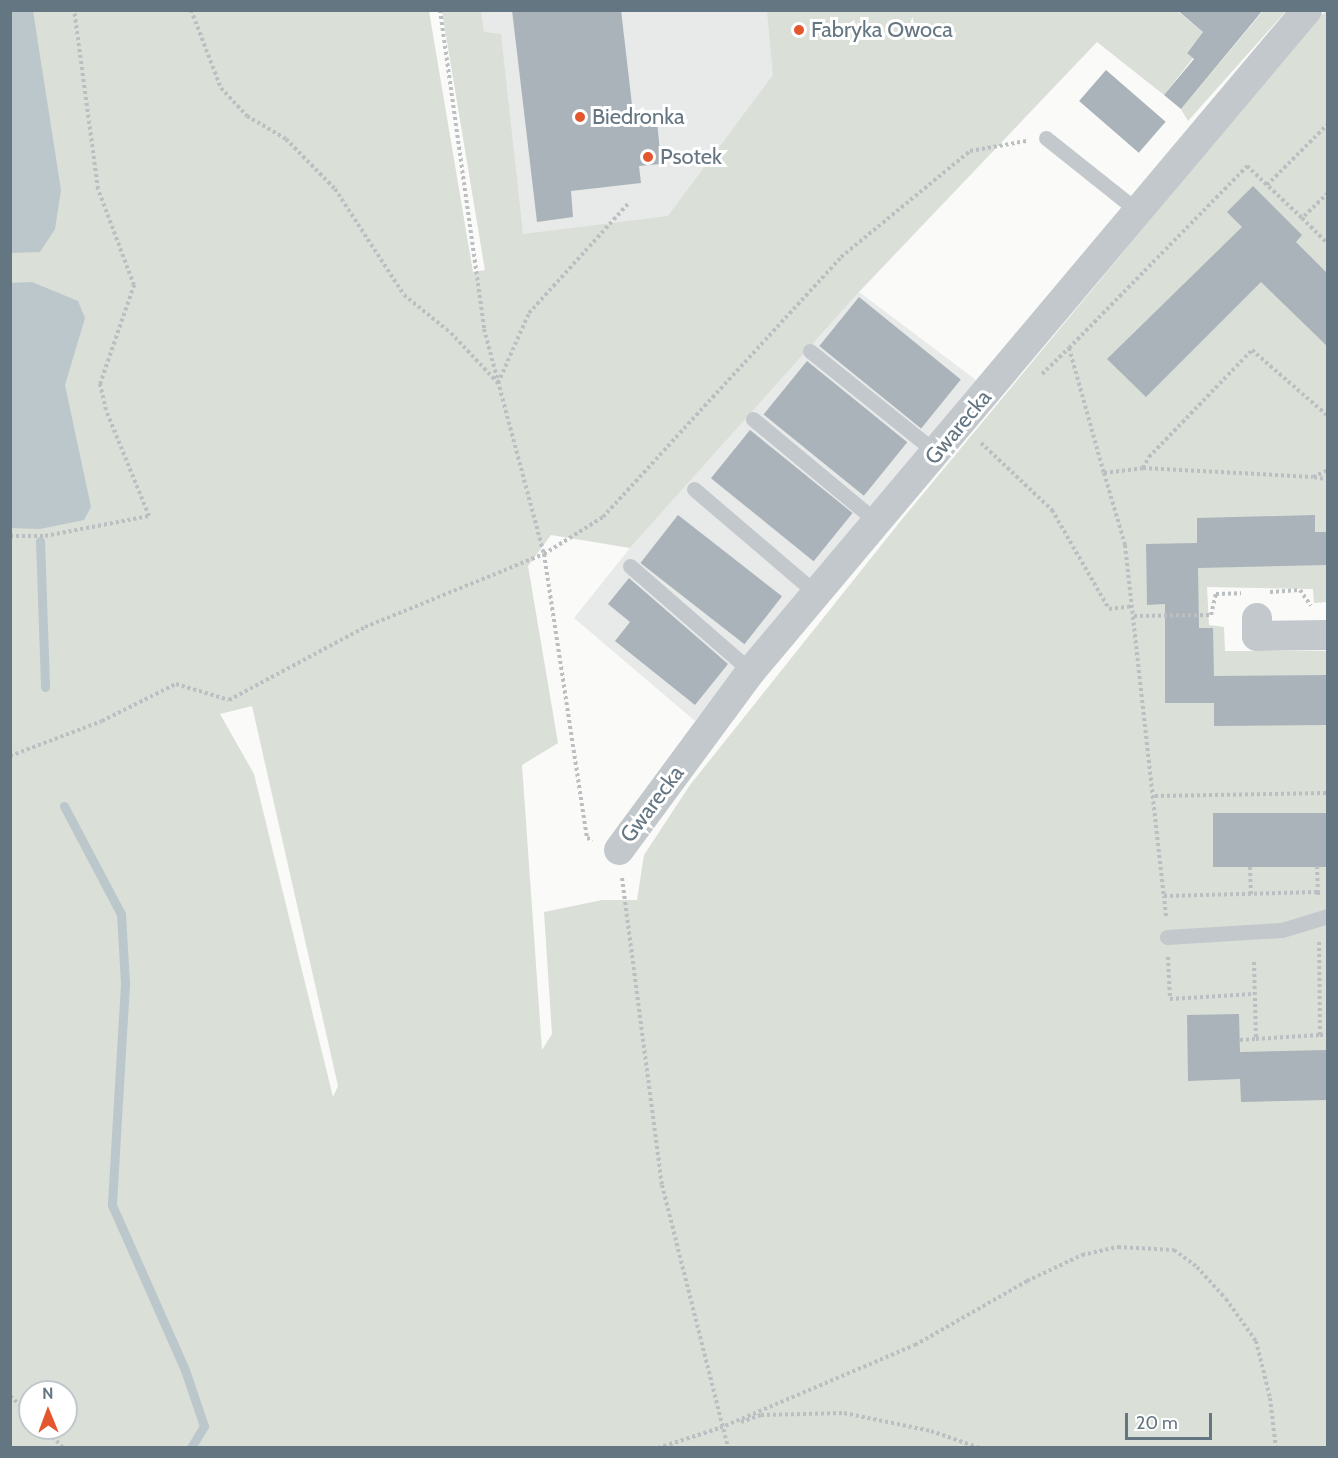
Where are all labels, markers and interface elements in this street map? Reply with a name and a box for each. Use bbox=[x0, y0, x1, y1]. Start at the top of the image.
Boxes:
place label: Fabryka Owoca bbox=[811, 17, 953, 43]
marker: Fabryka Owoca bbox=[792, 23, 806, 37]
place label: Biedronka bbox=[592, 104, 685, 130]
marker: Biedronka bbox=[573, 110, 587, 124]
place label: Psotek bbox=[660, 144, 722, 170]
marker: Psotek bbox=[641, 150, 655, 164]
street label: Gwarecka bbox=[919, 384, 997, 470]
street label: Gwarecka bbox=[615, 760, 689, 848]
north arrow bbox=[18, 1380, 78, 1440]
text: N bbox=[42, 1384, 54, 1403]
scale bar bbox=[1128, 1401, 1215, 1439]
text: 20 m bbox=[1136, 1412, 1178, 1434]

